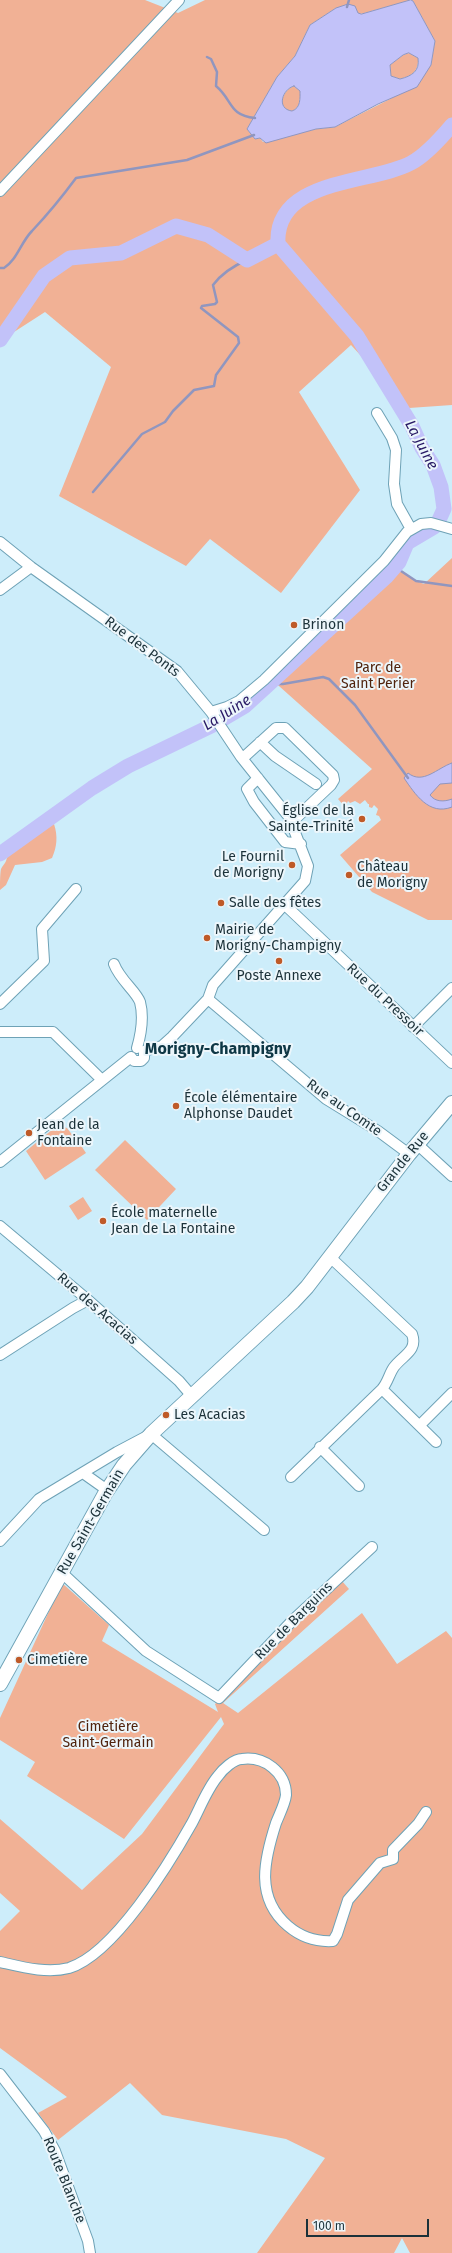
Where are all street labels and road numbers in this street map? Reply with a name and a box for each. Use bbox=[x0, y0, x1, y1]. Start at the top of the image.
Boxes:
street label: Rue des Ponts bbox=[101, 613, 183, 681]
street label: Rue du Pressoir bbox=[343, 960, 427, 1040]
street label: Rue au Comte bbox=[303, 1076, 385, 1140]
street label: Grande Rue bbox=[373, 1128, 433, 1196]
street label: Rue des Acacias bbox=[53, 1270, 141, 1348]
street label: Rue Saint-Germain bbox=[54, 1466, 128, 1578]
street label: Rue de Barguins bbox=[252, 1579, 336, 1663]
street label: Route Blanche bbox=[39, 2134, 89, 2226]

